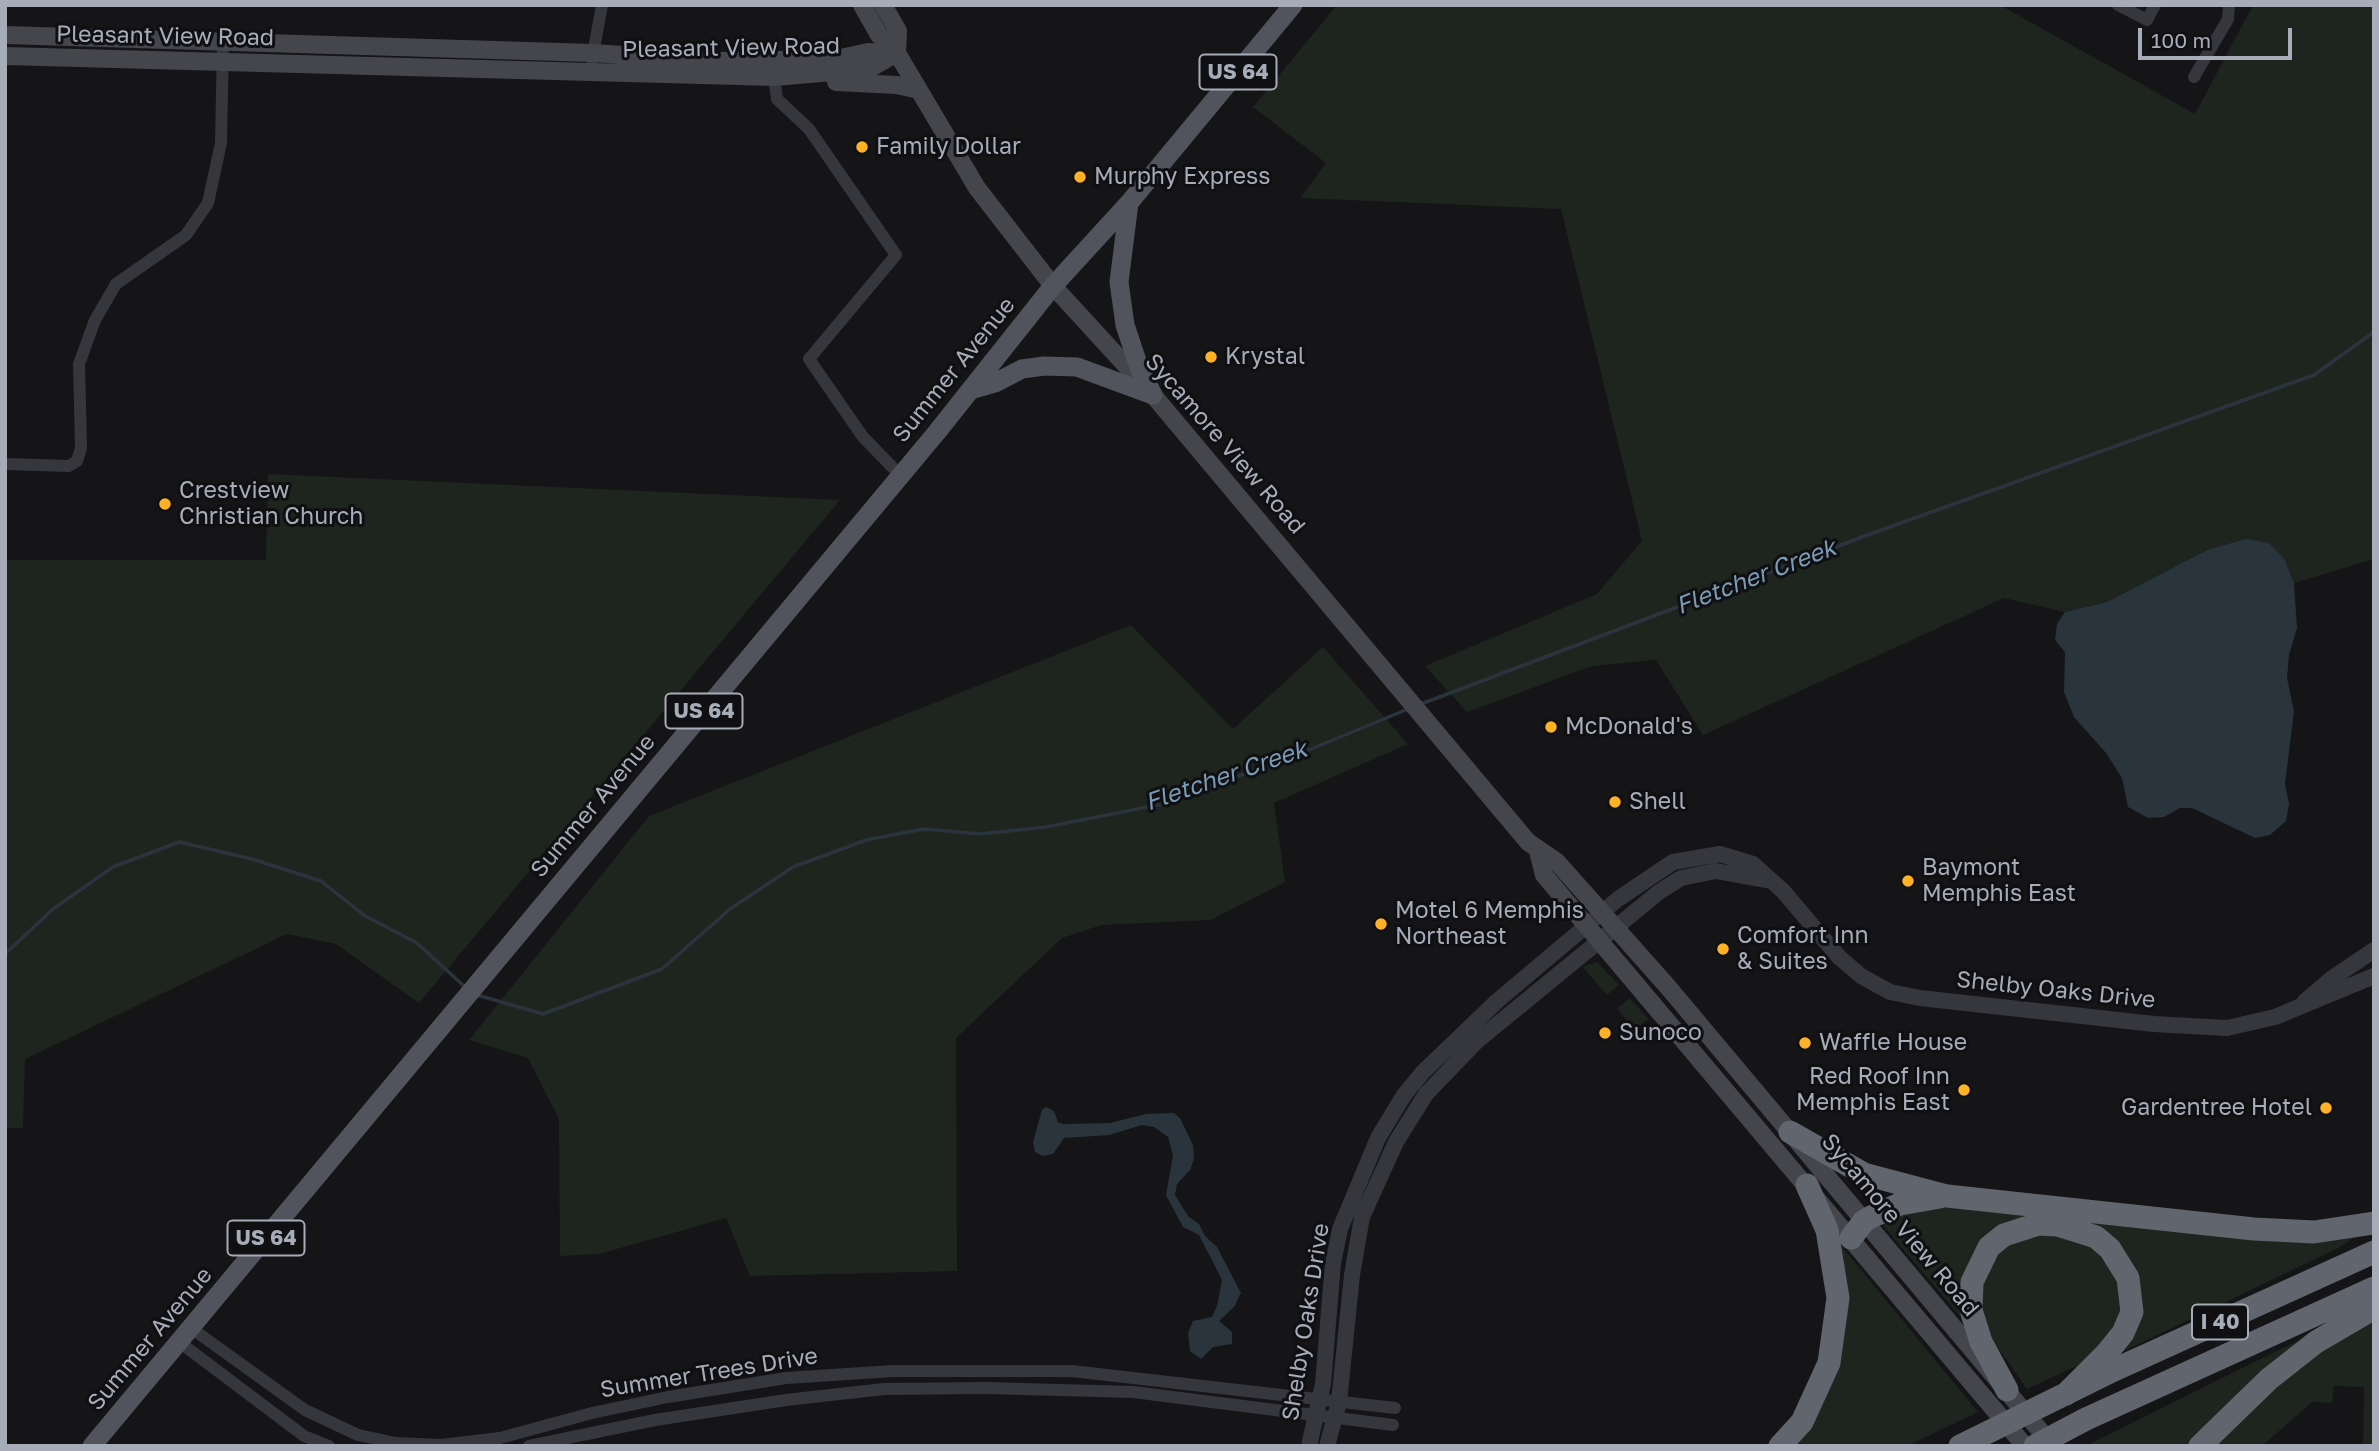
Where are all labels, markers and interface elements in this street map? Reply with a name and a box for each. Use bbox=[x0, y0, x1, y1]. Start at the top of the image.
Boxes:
scale bar bbox=[2141, 14, 2295, 58]
street label: Pleasant View Road bbox=[56, 20, 274, 52]
text: 100 m bbox=[2151, 27, 2211, 53]
street label: Pleasant View Road bbox=[622, 32, 840, 64]
road number: US 64 bbox=[1200, 55, 1276, 90]
place label: Family Dollar bbox=[876, 133, 1021, 161]
marker: Family Dollar bbox=[854, 139, 870, 155]
place label: Murphy Express bbox=[1094, 163, 1270, 191]
marker: Murphy Express bbox=[1072, 169, 1088, 185]
street label: Summer Avenue bbox=[887, 292, 1021, 448]
place label: Krystal bbox=[1225, 343, 1305, 371]
street label: Sycamore View Road bbox=[1139, 348, 1311, 540]
marker: Krystal bbox=[1203, 349, 1219, 365]
place label: Crestview Christian Church bbox=[179, 477, 363, 531]
marker: Crestview Christian Church bbox=[157, 496, 173, 512]
water label: Fletcher Creek bbox=[1672, 533, 1840, 621]
road number: US 64 bbox=[666, 694, 742, 728]
place label: McDonald's bbox=[1565, 713, 1693, 741]
marker: McDonald's bbox=[1543, 719, 1559, 735]
street label: Summer Avenue bbox=[525, 729, 661, 883]
water label: Fletcher Creek bbox=[1141, 735, 1311, 817]
place label: Shell bbox=[1629, 788, 1686, 816]
marker: Shell bbox=[1607, 794, 1623, 810]
place label: Baymont Memphis East bbox=[1922, 854, 2076, 908]
marker: Baymont Memphis East bbox=[1900, 873, 1916, 889]
place label: Motel 6 Memphis Northeast bbox=[1395, 897, 1584, 951]
marker: Motel 6 Memphis Northeast bbox=[1373, 916, 1389, 932]
place label: Comfort Inn & Suites bbox=[1737, 922, 1869, 976]
marker: Comfort Inn & Suites bbox=[1715, 941, 1731, 957]
street label: Shelby Oaks Drive bbox=[1955, 966, 2157, 1014]
place label: Sunoco bbox=[1619, 1019, 1702, 1047]
marker: Sunoco bbox=[1597, 1025, 1613, 1041]
place label: Waffle House bbox=[1819, 1029, 1967, 1057]
marker: Waffle House bbox=[1797, 1035, 1813, 1051]
place label: Red Roof Inn Memphis East bbox=[1796, 1063, 1950, 1117]
marker: Red Roof Inn Memphis East bbox=[1956, 1082, 1972, 1098]
place label: Gardentree Hotel bbox=[2121, 1094, 2312, 1122]
marker: Gardentree Hotel bbox=[2318, 1100, 2334, 1116]
street label: Sycamore View Road bbox=[1816, 1128, 1984, 1322]
road number: US 64 bbox=[228, 1220, 304, 1256]
street label: Shelby Oaks Drive bbox=[1277, 1221, 1335, 1423]
street label: Summer Avenue bbox=[82, 1262, 218, 1416]
road number: I 40 bbox=[2192, 1304, 2248, 1340]
street label: Summer Trees Drive bbox=[598, 1342, 820, 1404]

